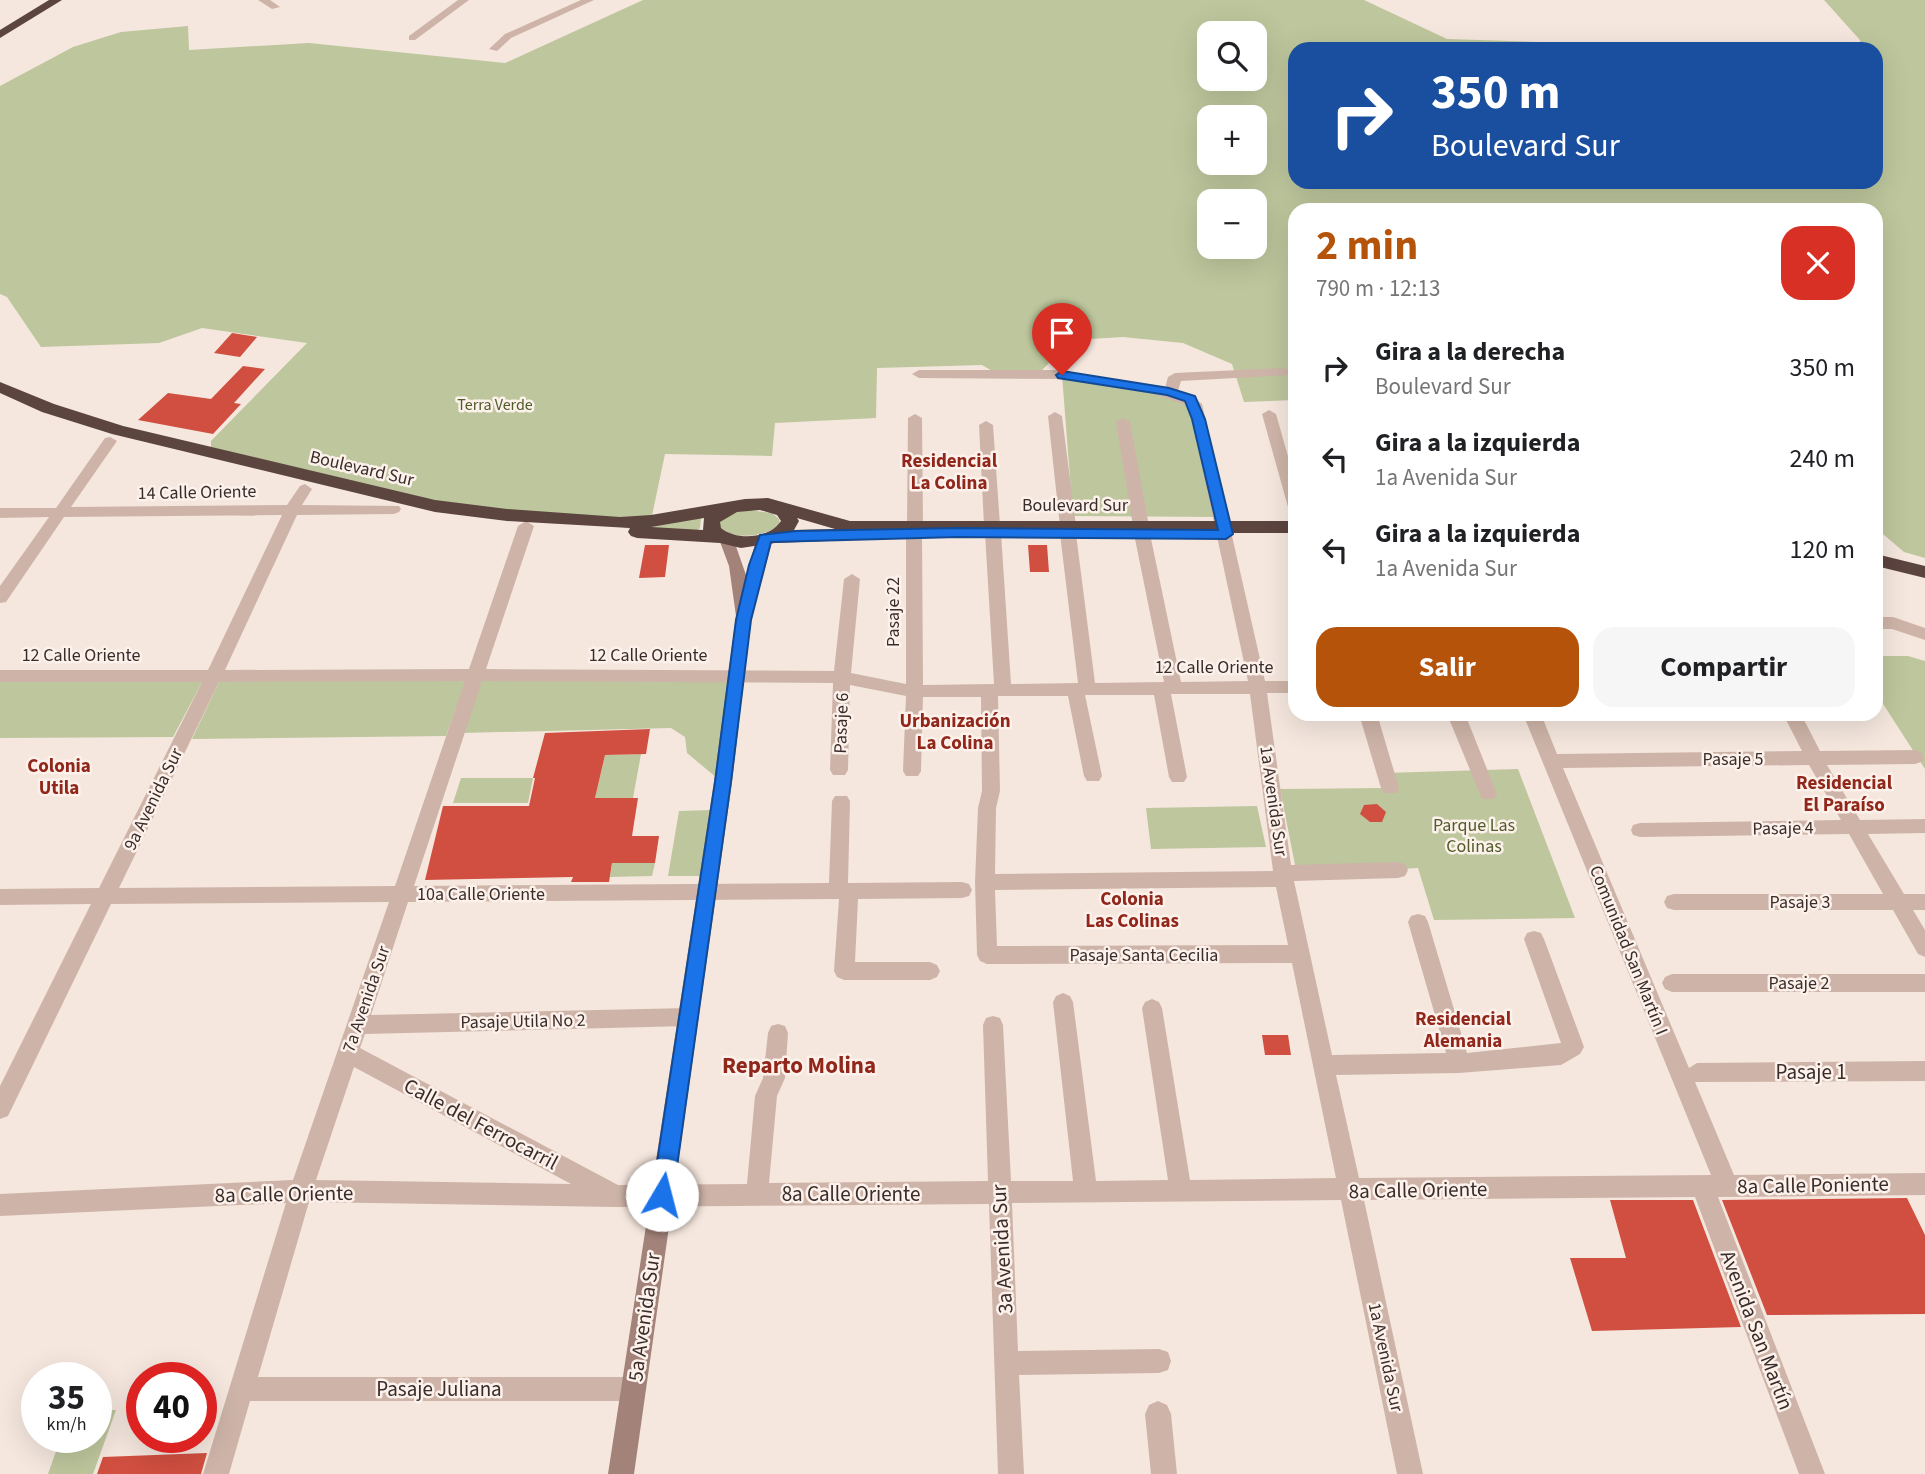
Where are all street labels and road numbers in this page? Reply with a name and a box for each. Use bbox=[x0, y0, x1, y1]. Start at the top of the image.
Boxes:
street label: Boulevard Sur bbox=[307, 444, 417, 493]
street label: 14 Calle Oriente bbox=[137, 479, 257, 506]
street label: Boulevard Sur bbox=[1022, 493, 1129, 518]
street label: Pasaje 22 bbox=[881, 577, 906, 647]
street label: 12 Calle Oriente bbox=[22, 643, 140, 668]
street label: 12 Calle Oriente bbox=[589, 643, 707, 668]
street label: 12 Calle Oriente bbox=[1155, 655, 1273, 680]
street label: Pasaje 6 bbox=[828, 692, 855, 754]
street label: 9a Avenida Sur bbox=[118, 743, 189, 855]
street label: 1a Avenida Sur bbox=[1253, 744, 1294, 859]
street label: Pasaje 5 bbox=[1702, 747, 1764, 772]
street label: Pasaje 4 bbox=[1752, 815, 1814, 842]
street label: Comunidad San Martín I bbox=[1583, 862, 1674, 1039]
street label: 10a Calle Oriente bbox=[417, 882, 545, 907]
street label: Pasaje 3 bbox=[1769, 890, 1831, 915]
street label: 7a Avenida Sur bbox=[337, 942, 397, 1056]
street label: Pasaje Santa Cecilia bbox=[1070, 943, 1218, 968]
street label: Pasaje 2 bbox=[1768, 971, 1830, 996]
street label: Pasaje Utila No 2 bbox=[460, 1008, 586, 1035]
street label: Pasaje 1 bbox=[1775, 1057, 1847, 1087]
street label: Calle del Ferrocarril bbox=[399, 1071, 563, 1177]
street label: 8a Calle Poniente bbox=[1737, 1169, 1889, 1201]
street label: 8a Calle Oriente bbox=[1348, 1174, 1488, 1206]
street label: 8a Calle Oriente bbox=[214, 1178, 354, 1210]
street label: 8a Calle Oriente bbox=[782, 1179, 920, 1209]
street label: 3a Avenida Sur bbox=[984, 1183, 1020, 1315]
street label: Avenida San Martín bbox=[1713, 1246, 1801, 1414]
street label: 5a Avenida Sur bbox=[620, 1250, 668, 1383]
street label: 1a Avenida Sur bbox=[1362, 1300, 1409, 1415]
street label: Pasaje Juliana bbox=[376, 1374, 502, 1404]

